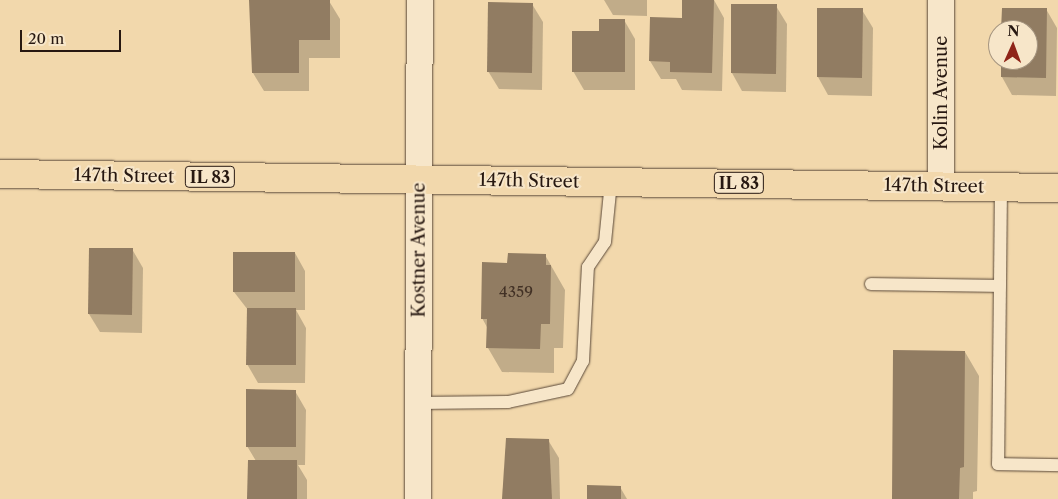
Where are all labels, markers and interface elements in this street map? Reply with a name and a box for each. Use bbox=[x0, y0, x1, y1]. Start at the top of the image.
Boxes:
scale bar bbox=[22, 20, 124, 52]
north arrow bbox=[988, 20, 1038, 70]
text: N bbox=[1007, 22, 1020, 40]
text: 20 m bbox=[28, 29, 64, 48]
street label: Kolin Avenue bbox=[930, 35, 952, 151]
road number: IL 83 bbox=[184, 163, 236, 190]
street label: 147th Street bbox=[74, 164, 174, 188]
street label: 147th Street bbox=[479, 169, 579, 193]
road number: IL 83 bbox=[713, 170, 765, 197]
street label: 147th Street bbox=[884, 174, 984, 198]
street label: Kostner Avenue bbox=[408, 182, 430, 318]
house number: 4359 bbox=[499, 283, 533, 301]

